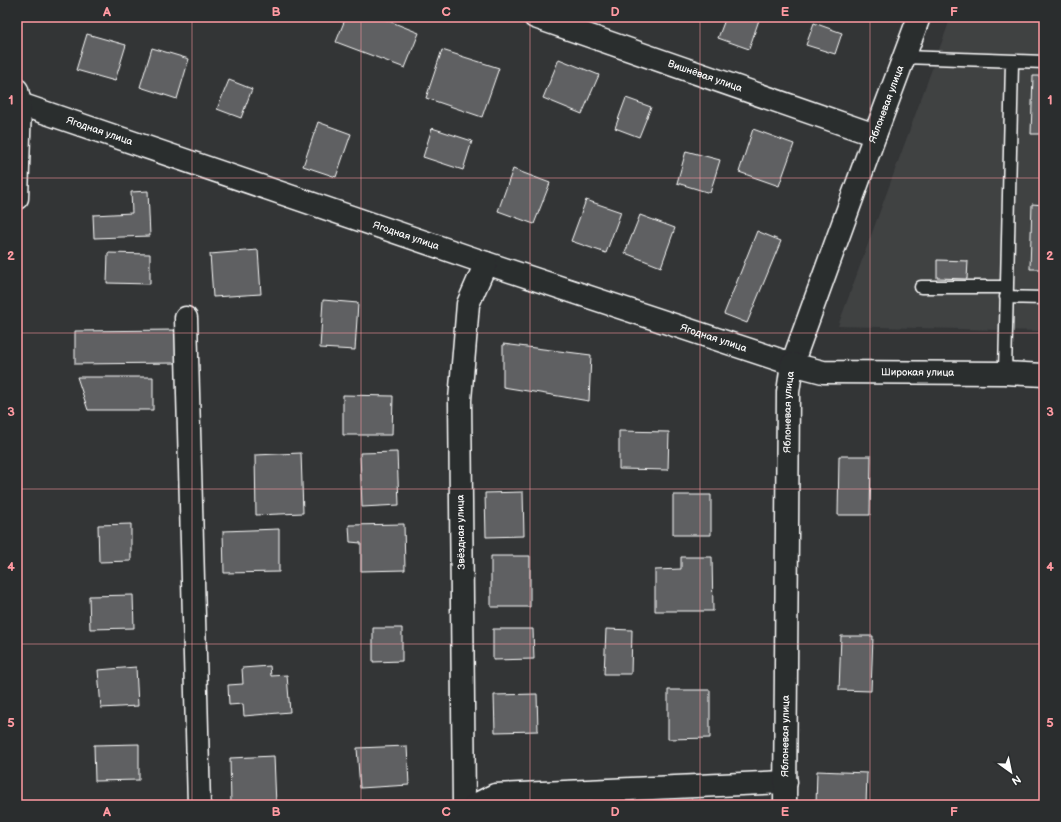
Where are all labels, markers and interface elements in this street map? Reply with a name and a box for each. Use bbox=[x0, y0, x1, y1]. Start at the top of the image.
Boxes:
text: A bbox=[102, 4, 111, 20]
text: B bbox=[271, 4, 281, 20]
text: C bbox=[441, 4, 451, 20]
text: D bbox=[610, 4, 620, 20]
text: E bbox=[781, 4, 790, 20]
text: F bbox=[950, 4, 958, 20]
street label: Вишнёвая улица bbox=[666, 58, 744, 94]
street label: Яблоневая улица bbox=[867, 64, 906, 145]
text: 1 bbox=[8, 92, 14, 108]
text: 1 bbox=[1047, 92, 1053, 108]
street label: Ягодная улица bbox=[65, 114, 134, 148]
street label: Ягодная улица bbox=[371, 219, 441, 253]
text: 2 bbox=[7, 248, 15, 264]
text: 2 bbox=[1046, 248, 1054, 264]
street label: Ягодная улица bbox=[679, 322, 748, 355]
street label: Широкая улица bbox=[881, 366, 954, 379]
street label: Яблоневая улица bbox=[782, 370, 797, 453]
text: 3 bbox=[7, 404, 15, 420]
text: 3 bbox=[1046, 404, 1054, 420]
street label: Звёздная улица bbox=[454, 494, 468, 570]
text: 4 bbox=[7, 559, 15, 575]
text: 4 bbox=[1046, 559, 1054, 575]
street label: Яблоневая улица bbox=[779, 695, 792, 777]
text: 5 bbox=[7, 715, 15, 731]
text: 5 bbox=[1046, 715, 1054, 731]
north arrow bbox=[991, 752, 1031, 792]
text: N bbox=[1009, 772, 1023, 788]
text: A bbox=[102, 804, 111, 820]
text: B bbox=[271, 804, 281, 820]
text: C bbox=[441, 804, 451, 820]
text: D bbox=[610, 804, 620, 820]
text: E bbox=[781, 804, 790, 820]
text: F bbox=[950, 804, 958, 820]

